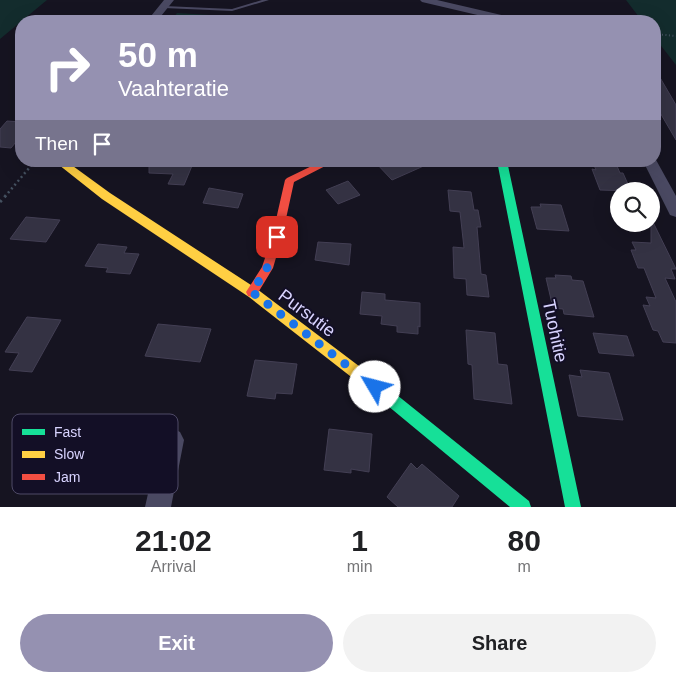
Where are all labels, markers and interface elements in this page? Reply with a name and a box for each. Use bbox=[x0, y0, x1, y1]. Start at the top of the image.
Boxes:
icon: right bbox=[35, 35, 100, 100]
text: 50 m bbox=[118, 35, 198, 74]
text: Vaahteratie bbox=[118, 76, 229, 101]
icon: arrive bbox=[88, 130, 116, 158]
text: Then bbox=[35, 133, 78, 154]
map controls bbox=[610, 182, 660, 232]
button: search bbox=[610, 182, 660, 232]
pin bbox=[256, 216, 298, 258]
icon: arrive bbox=[263, 223, 291, 251]
street label: Pursutie bbox=[275, 285, 339, 341]
street label: Tuohitie bbox=[539, 298, 571, 364]
position arrow bbox=[348, 360, 400, 412]
legend bbox=[12, 414, 178, 494]
text: Fast bbox=[54, 424, 81, 440]
text: Slow bbox=[54, 446, 85, 462]
text: Jam bbox=[54, 469, 80, 485]
text: 21:02 bbox=[135, 524, 212, 557]
text: 1 bbox=[351, 524, 368, 557]
text: 80 bbox=[508, 524, 541, 557]
text: Arrival bbox=[151, 558, 196, 575]
text: min bbox=[347, 558, 373, 575]
text: m bbox=[518, 558, 531, 575]
button: Exit bbox=[20, 614, 333, 672]
button: Share bbox=[343, 614, 656, 672]

